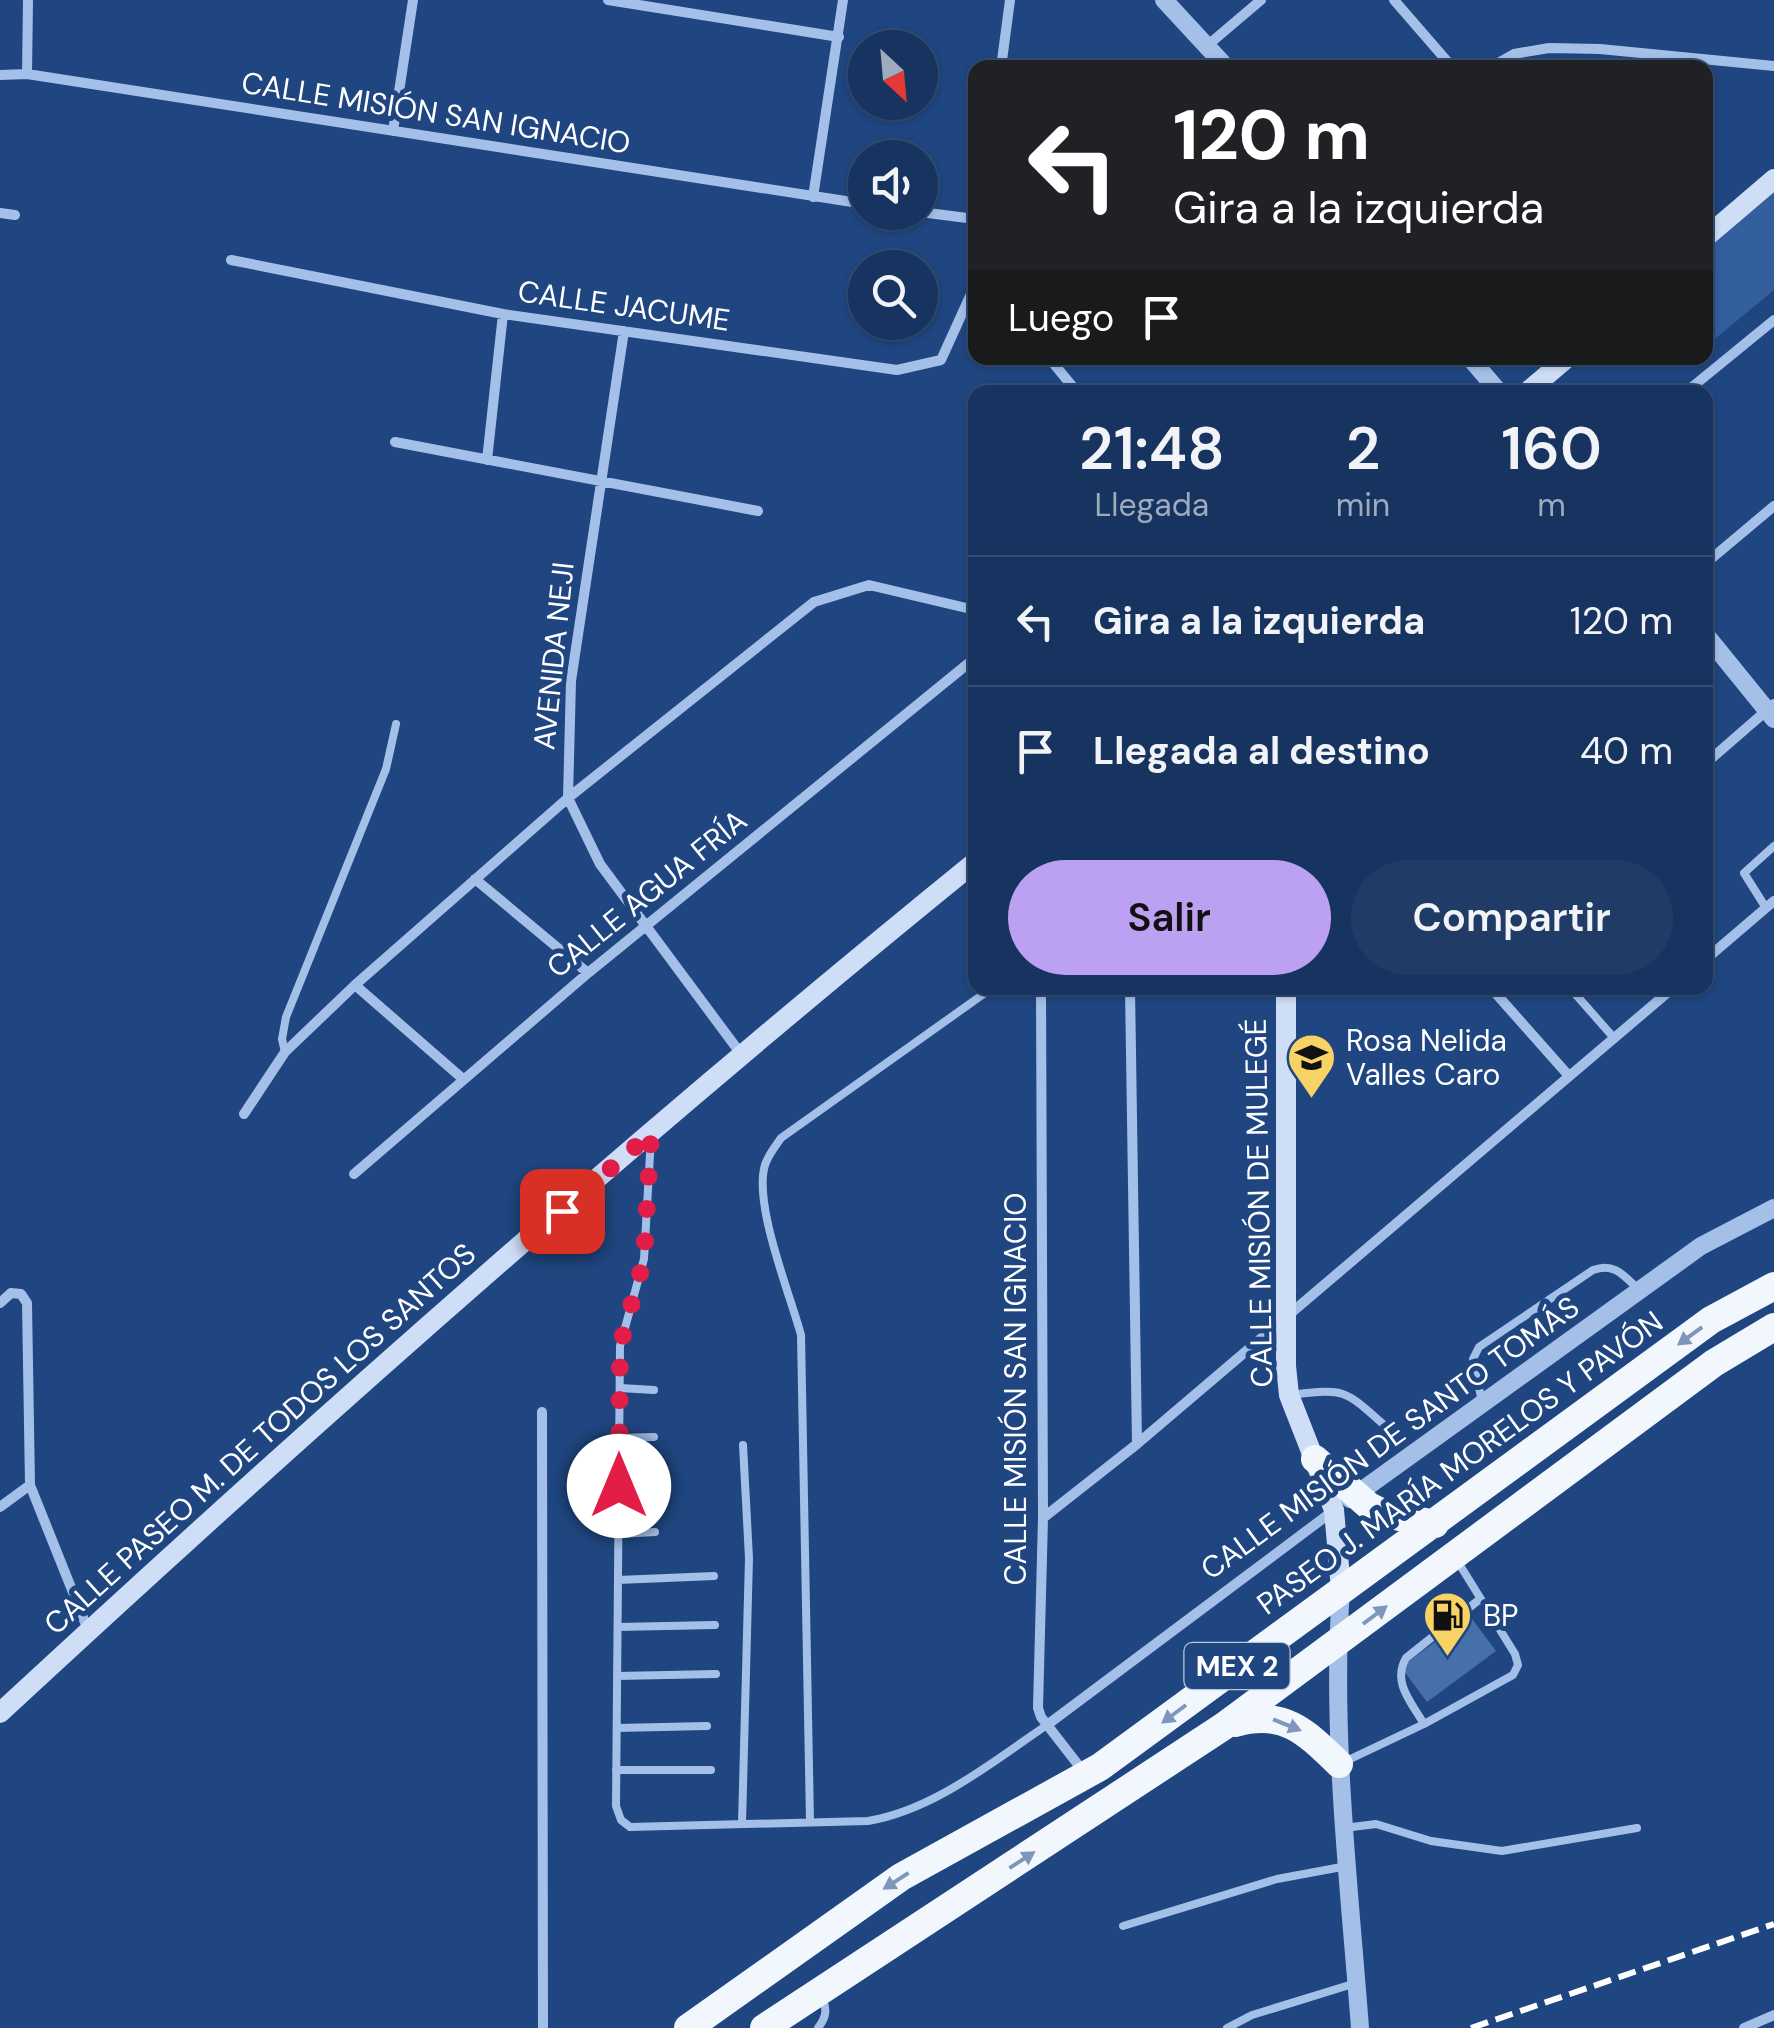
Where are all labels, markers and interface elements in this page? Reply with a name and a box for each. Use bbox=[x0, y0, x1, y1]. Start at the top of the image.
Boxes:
north arrow bbox=[848, 30, 938, 120]
map controls bbox=[848, 30, 938, 340]
street label: CALLE MISIÓN SAN IGNACIO bbox=[239, 63, 633, 163]
text: 120 m bbox=[1173, 90, 1370, 181]
icon: left bbox=[1008, 100, 1138, 230]
button: sound bbox=[848, 140, 938, 230]
text: Gira a la izquierda bbox=[1173, 178, 1544, 237]
button: search bbox=[848, 250, 938, 340]
street label: CALLE JACUME bbox=[516, 271, 733, 340]
icon: arrive bbox=[1134, 290, 1189, 345]
text: Luego bbox=[1008, 293, 1114, 343]
text: 21:48 bbox=[1079, 409, 1225, 488]
text: 2 bbox=[1346, 409, 1380, 488]
text: 160 bbox=[1501, 409, 1602, 488]
text: Llegada bbox=[1094, 484, 1209, 526]
text: min bbox=[1336, 484, 1390, 526]
text: m bbox=[1537, 484, 1566, 526]
street label: AVENIDA NEJI bbox=[524, 560, 583, 752]
icon: left bbox=[1008, 594, 1063, 649]
text: Gira a la izquierda bbox=[1093, 596, 1425, 646]
text: 120 m bbox=[1570, 596, 1673, 646]
icon: arrive bbox=[1008, 724, 1063, 779]
text: Llegada al destino bbox=[1093, 726, 1430, 776]
text: 40 m bbox=[1580, 726, 1673, 776]
street label: CALLE AGUA FRÍA bbox=[539, 801, 755, 986]
button: Salir bbox=[1008, 860, 1331, 975]
button: Compartir bbox=[1351, 860, 1673, 975]
street label: CALLE MISIÓN DE MULEGÉ bbox=[1236, 1018, 1281, 1388]
place label: Rosa Nelida Valles Caro bbox=[1346, 1021, 1507, 1094]
school or university icon: Rosa Nelida Valles Caro bbox=[1285, 1032, 1337, 1100]
pin bbox=[520, 1169, 605, 1254]
icon: arrive bbox=[535, 1184, 590, 1239]
street label: CALLE MISIÓN SAN IGNACIO bbox=[996, 1192, 1035, 1586]
street label: CALLE PASEO M. DE TODOS LOS SANTOS bbox=[36, 1234, 484, 1643]
street label: CALLE MISIÓN DE SANTO TOMÁS bbox=[1193, 1287, 1587, 1588]
street label: PASEO J. MARÍA MORELOS Y PAVÓN bbox=[1249, 1302, 1670, 1623]
one-way arrow bbox=[1677, 1326, 1703, 1345]
position arrow bbox=[567, 1434, 671, 1538]
fuel station icon: BP bbox=[1422, 1590, 1474, 1658]
place label: BP bbox=[1483, 1596, 1519, 1635]
one-way arrow bbox=[1362, 1605, 1388, 1626]
road number: MEX 2 bbox=[1184, 1643, 1290, 1689]
one-way arrow bbox=[1161, 1703, 1187, 1723]
one-way arrow bbox=[1273, 1718, 1303, 1733]
one-way arrow bbox=[1008, 1852, 1035, 1870]
one-way arrow bbox=[882, 1872, 910, 1890]

